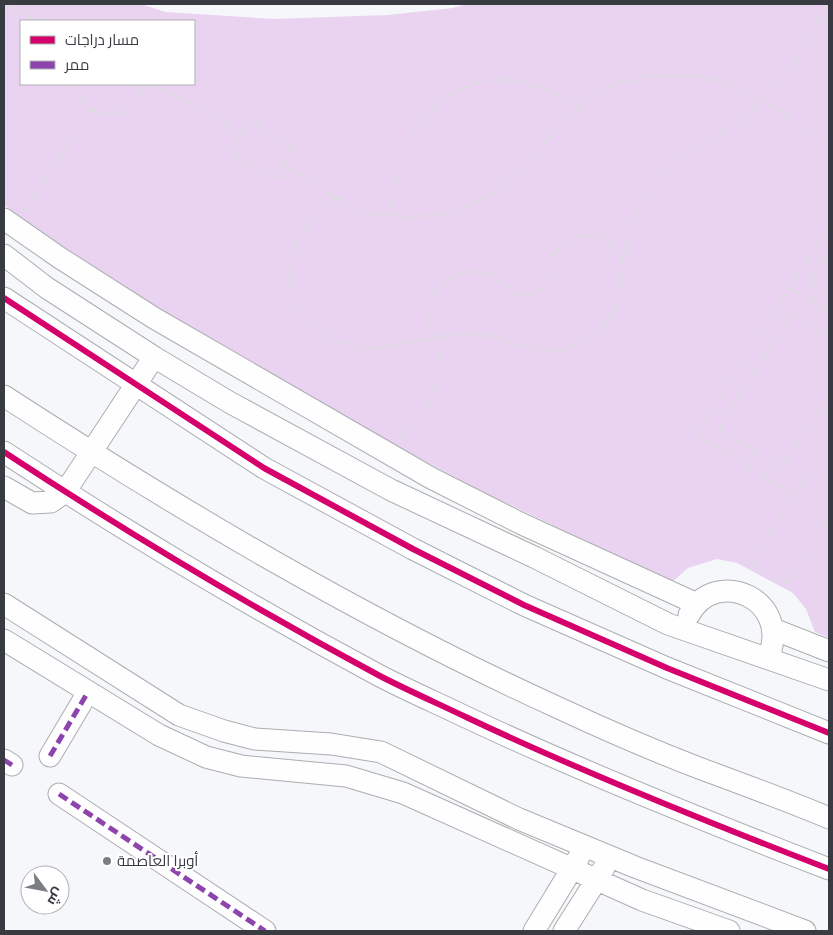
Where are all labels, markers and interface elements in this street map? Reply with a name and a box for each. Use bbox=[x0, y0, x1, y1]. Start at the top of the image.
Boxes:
legend bbox=[20, 20, 195, 85]
text: مسار دراجات bbox=[65, 31, 139, 49]
text: ممر bbox=[64, 56, 89, 74]
place label: أوبرا العاصمة bbox=[117, 851, 198, 870]
marker: أوبرا العاصمة bbox=[101, 855, 113, 867]
north arrow bbox=[20, 865, 70, 915]
text: ش bbox=[44, 885, 68, 909]

